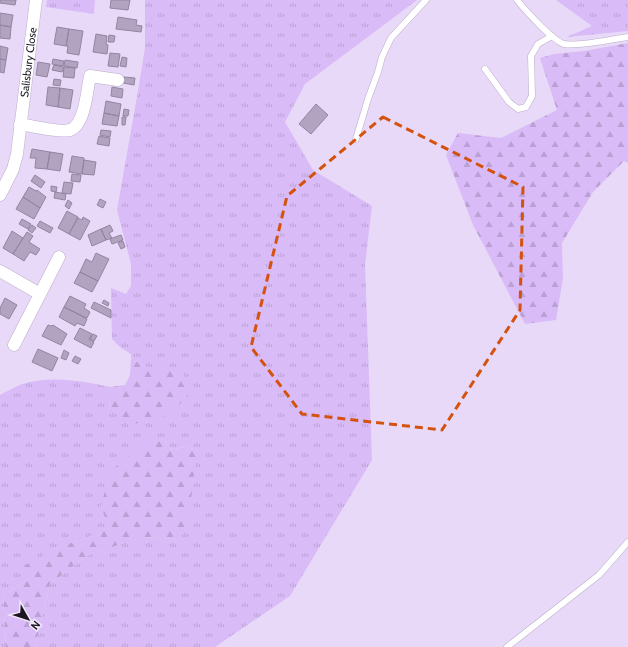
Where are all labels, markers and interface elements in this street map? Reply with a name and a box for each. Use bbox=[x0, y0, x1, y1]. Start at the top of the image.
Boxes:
street label: Salisbury Close bbox=[17, 26, 40, 98]
north arrow bbox=[8, 599, 48, 639]
text: N bbox=[28, 618, 44, 633]

